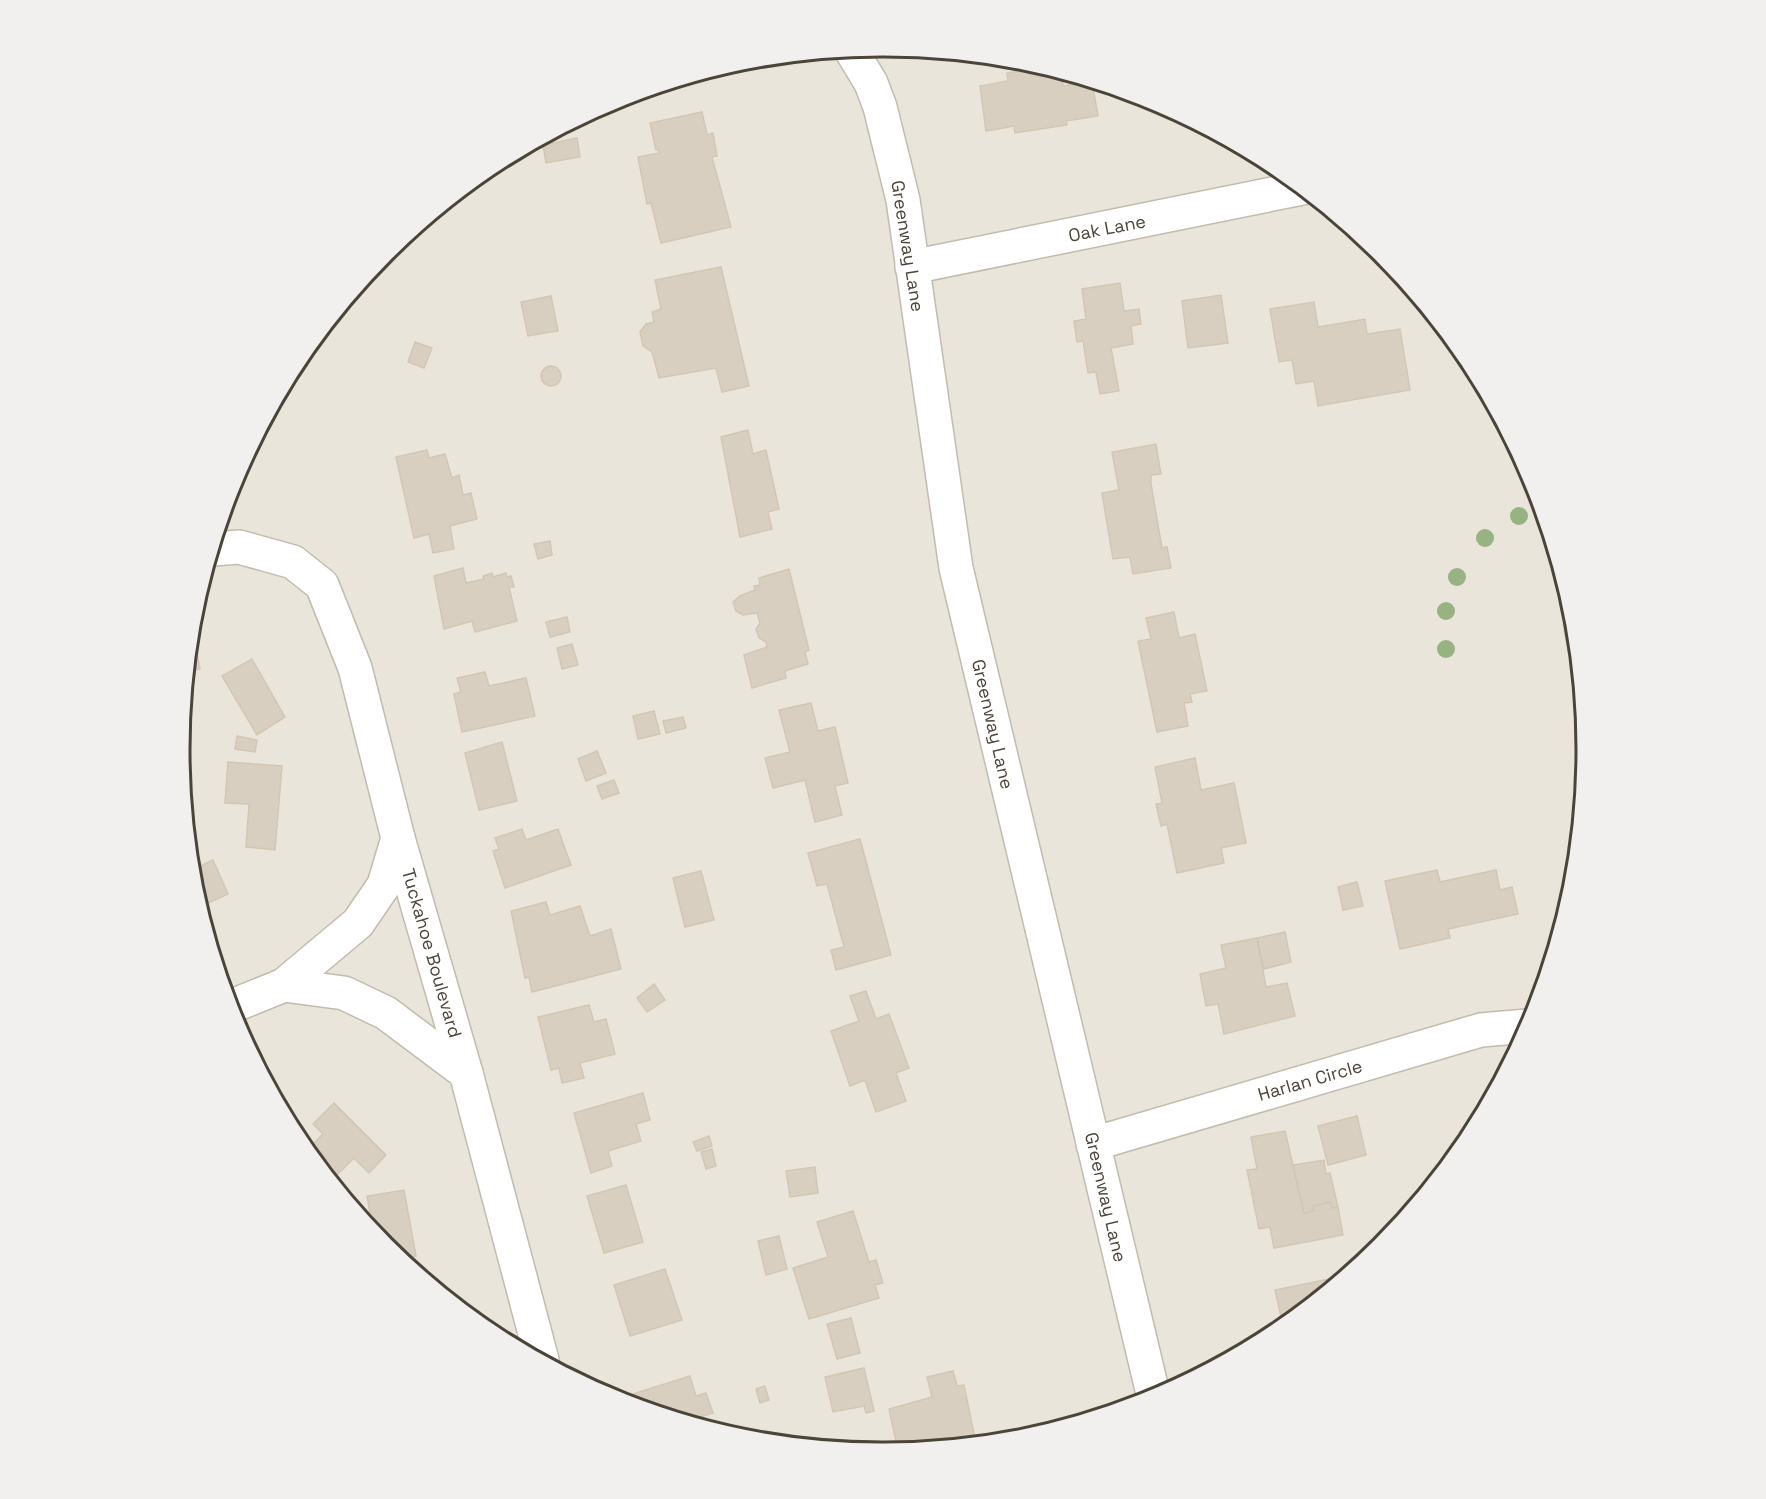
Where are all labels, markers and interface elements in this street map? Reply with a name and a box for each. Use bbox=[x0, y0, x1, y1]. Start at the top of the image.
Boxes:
street label: Greenway Lane bbox=[886, 179, 930, 313]
street label: Oak Lane bbox=[1066, 209, 1148, 247]
street label: Greenway Lane bbox=[967, 657, 1019, 791]
street label: Tuckahoe Boulevard bbox=[397, 866, 467, 1040]
street label: Harlan Circle bbox=[1255, 1054, 1365, 1106]
street label: Greenway Lane bbox=[1080, 1130, 1132, 1264]

